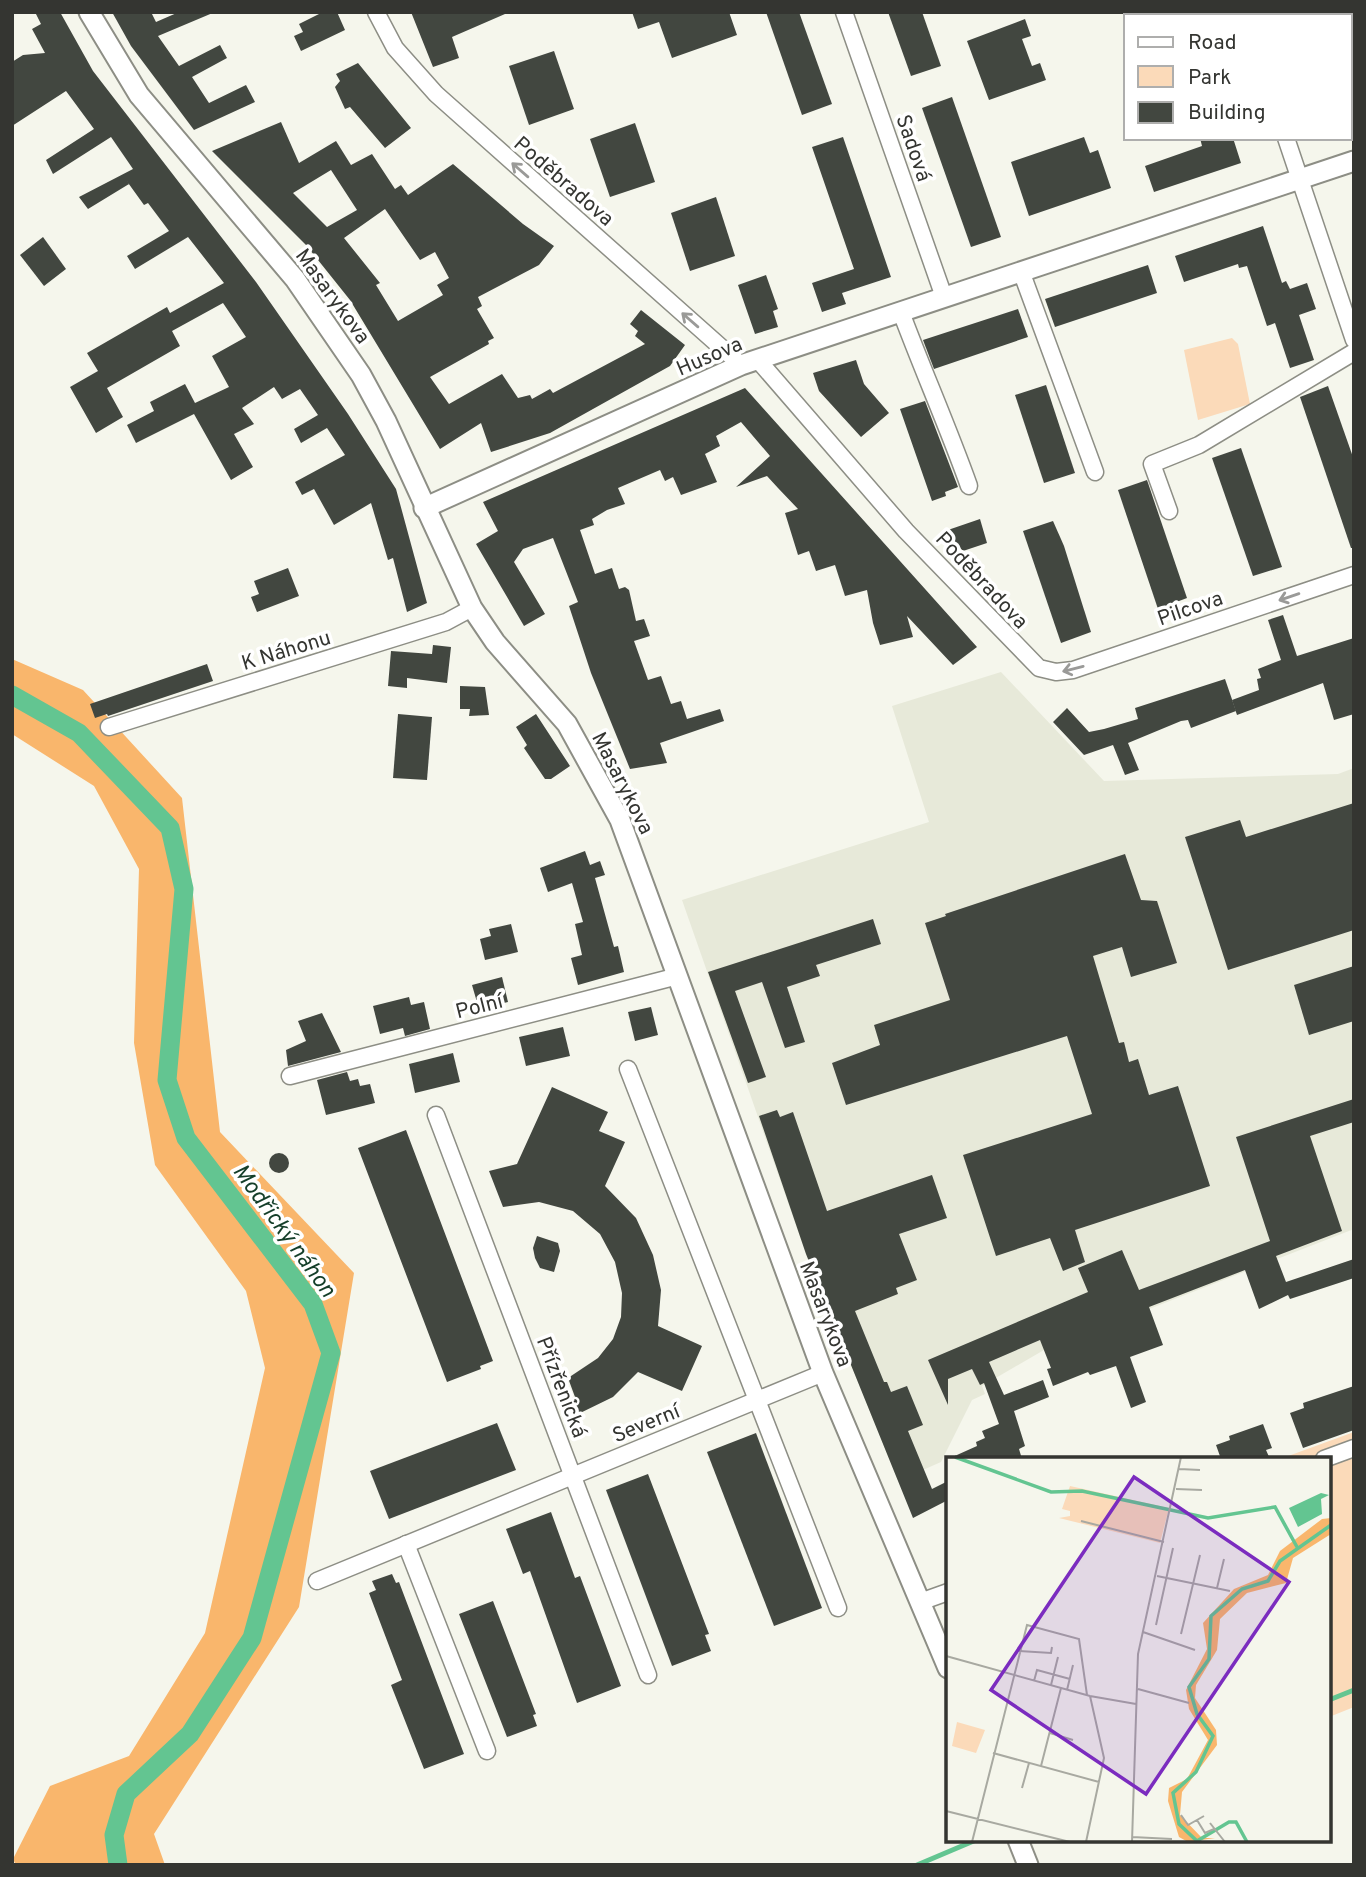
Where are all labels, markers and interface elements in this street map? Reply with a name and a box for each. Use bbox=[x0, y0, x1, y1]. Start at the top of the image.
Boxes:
legend bbox=[1124, 14, 1352, 140]
text: Road bbox=[1188, 30, 1237, 57]
text: Park bbox=[1188, 65, 1231, 92]
text: Building bbox=[1188, 100, 1266, 127]
street label: Sadová bbox=[889, 111, 937, 186]
street label: Poděbradova bbox=[507, 131, 619, 233]
one-way arrow bbox=[511, 162, 529, 178]
street label: Masarykova bbox=[288, 244, 375, 350]
one-way arrow bbox=[681, 312, 699, 328]
street label: Husova bbox=[672, 331, 747, 383]
street label: Poděbradova bbox=[929, 526, 1033, 636]
street label: Pilcova bbox=[1154, 586, 1227, 633]
one-way arrow bbox=[1278, 591, 1300, 604]
street label: K Náhonu bbox=[238, 625, 334, 678]
one-way arrow bbox=[1062, 662, 1085, 676]
street label: Masarykova bbox=[584, 728, 659, 839]
street label: Polní bbox=[453, 988, 507, 1026]
water label: Modřický náhon bbox=[225, 1159, 341, 1304]
street label: Masarykova bbox=[792, 1258, 857, 1371]
street label: Přízřenická bbox=[529, 1333, 592, 1442]
street label: Severní bbox=[609, 1398, 686, 1450]
inset map bbox=[946, 1457, 1331, 1842]

